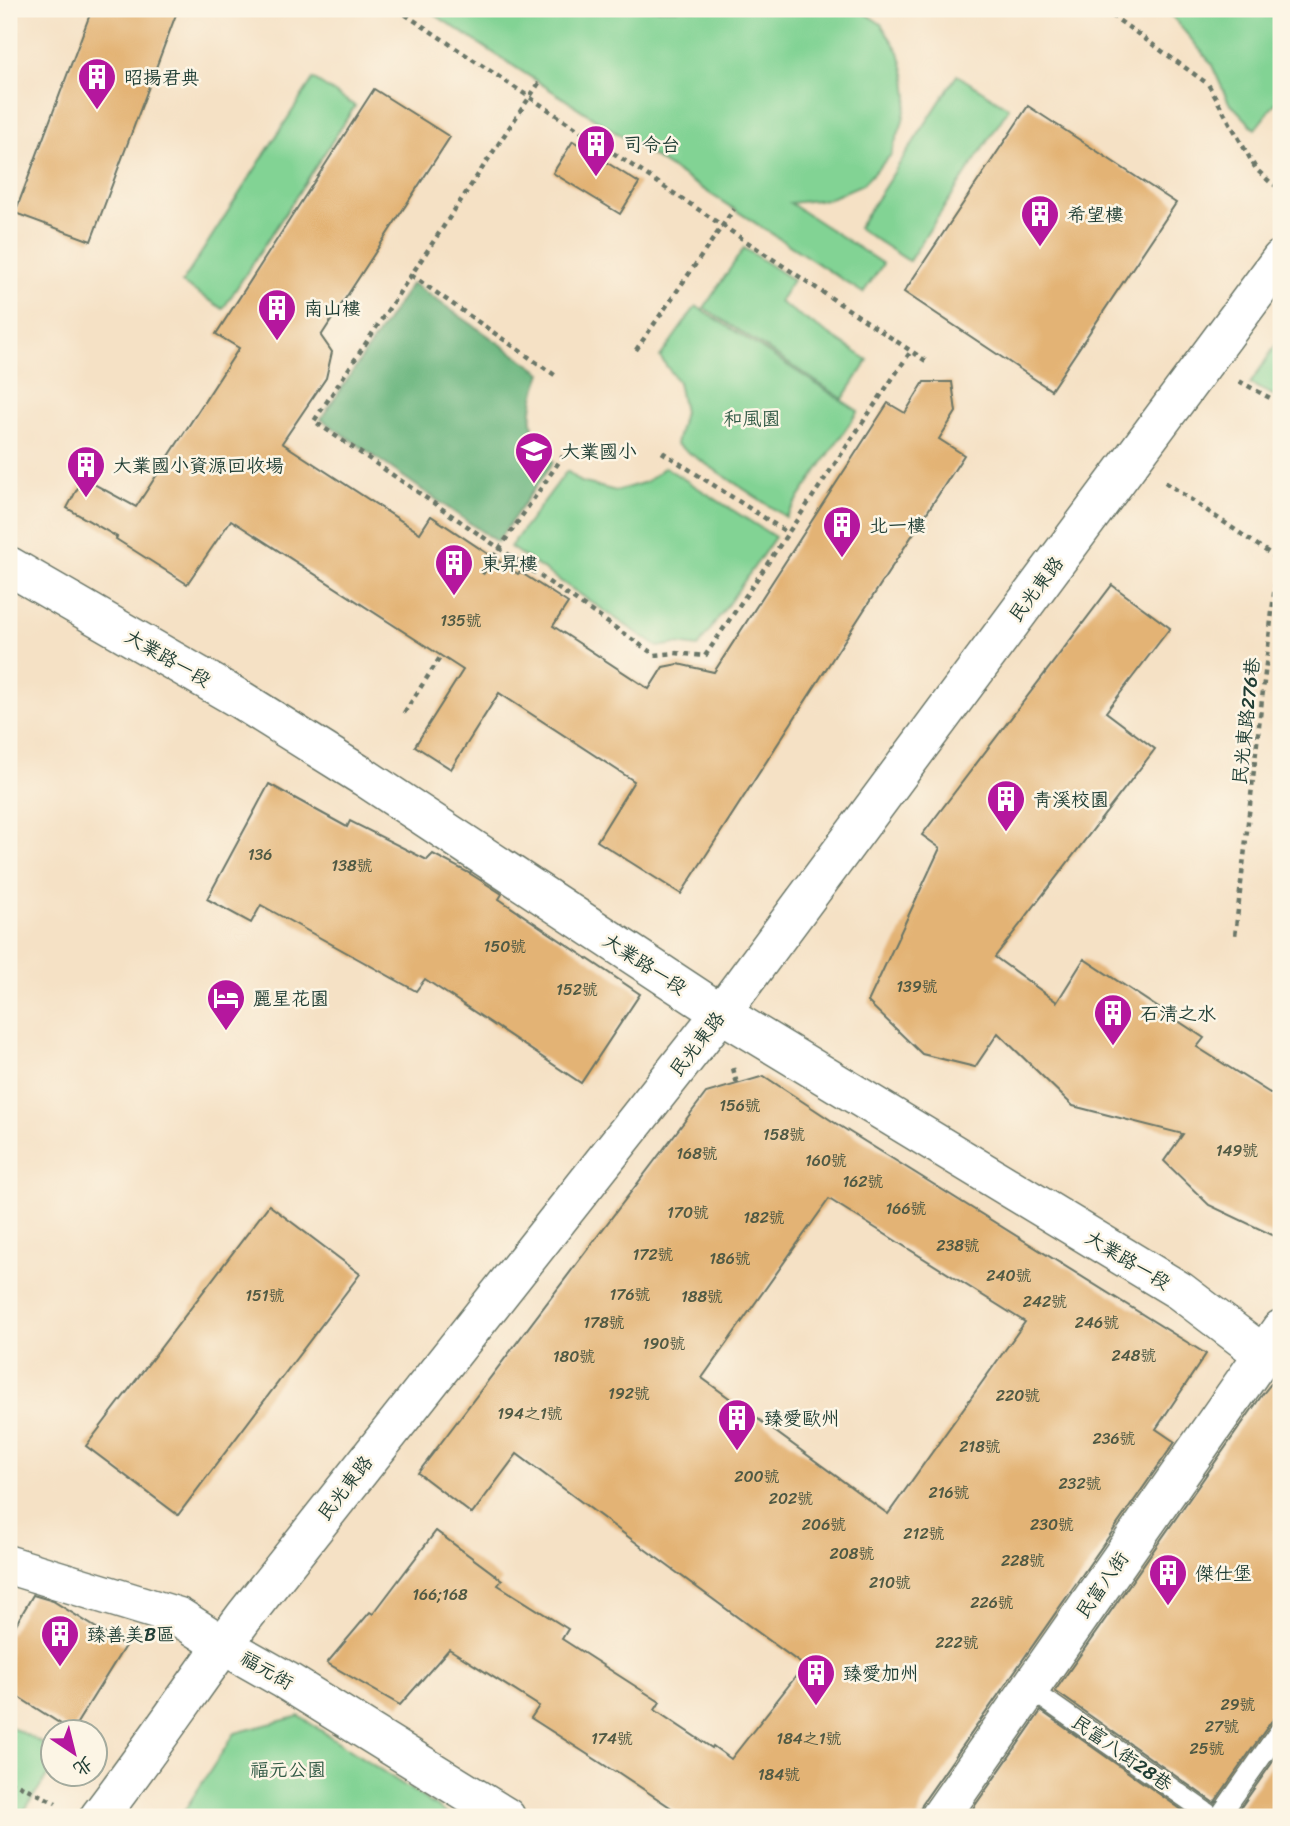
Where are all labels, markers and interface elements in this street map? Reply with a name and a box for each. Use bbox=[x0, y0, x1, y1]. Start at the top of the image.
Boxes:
building icon: 昭揚君典 bbox=[76, 56, 118, 111]
place label: 昭揚君典 bbox=[124, 61, 200, 94]
building icon: 司令台 bbox=[575, 123, 617, 178]
place label: 司令台 bbox=[623, 128, 680, 161]
building icon: 希望樓 bbox=[1019, 193, 1061, 248]
place label: 希望樓 bbox=[1067, 198, 1124, 231]
building icon: 南山樓 bbox=[256, 287, 298, 342]
place label: 南山樓 bbox=[304, 292, 361, 325]
park label: 和風園 bbox=[723, 402, 781, 435]
school or university icon: 大業國小 bbox=[513, 430, 555, 485]
place label: 大業國小 bbox=[561, 435, 637, 468]
building icon: 大業國小資源回收場 bbox=[65, 444, 107, 499]
place label: 大業國小資源回收場 bbox=[113, 449, 284, 482]
building icon: 北一樓 bbox=[821, 504, 863, 559]
place label: 北一樓 bbox=[869, 509, 926, 542]
building icon: 東昇樓 bbox=[433, 542, 475, 597]
place label: 東昇樓 bbox=[481, 547, 538, 580]
street label: 民光東路 bbox=[1000, 549, 1072, 629]
house number: 135號 bbox=[440, 606, 482, 635]
street label: 大業路一段 bbox=[119, 620, 217, 696]
street label: 民光東路276巷 bbox=[1223, 656, 1269, 786]
building icon: 青溪校園 bbox=[985, 778, 1027, 833]
place label: 青溪校園 bbox=[1033, 783, 1109, 816]
house number: 136 bbox=[248, 840, 272, 869]
house number: 138號 bbox=[331, 851, 373, 880]
street label: 大業路一段 bbox=[596, 924, 694, 1004]
house number: 150號 bbox=[484, 932, 526, 961]
house number: 139號 bbox=[896, 972, 938, 1001]
house number: 152號 bbox=[556, 975, 598, 1004]
hotel icon: 麗星花園 bbox=[205, 977, 247, 1032]
place label: 麗星花園 bbox=[253, 982, 329, 1015]
building icon: 石清之水 bbox=[1092, 992, 1134, 1047]
place label: 石清之水 bbox=[1140, 997, 1216, 1030]
street label: 民光東路 bbox=[661, 1004, 733, 1084]
house number: 156號 bbox=[719, 1091, 761, 1120]
house number: 158號 bbox=[763, 1120, 805, 1149]
house number: 149號 bbox=[1216, 1136, 1258, 1165]
house number: 168號 bbox=[676, 1139, 718, 1168]
house number: 160號 bbox=[805, 1146, 847, 1175]
house number: 162號 bbox=[842, 1167, 884, 1196]
house number: 166號 bbox=[885, 1194, 927, 1223]
house number: 170號 bbox=[667, 1198, 709, 1227]
house number: 182號 bbox=[743, 1203, 785, 1232]
street label: 大業路一段 bbox=[1079, 1221, 1177, 1299]
house number: 238號 bbox=[936, 1231, 980, 1260]
house number: 172號 bbox=[632, 1240, 674, 1269]
house number: 186號 bbox=[709, 1244, 751, 1273]
house number: 240號 bbox=[986, 1261, 1032, 1290]
house number: 176號 bbox=[609, 1280, 651, 1309]
house number: 151號 bbox=[245, 1281, 285, 1310]
house number: 188號 bbox=[681, 1282, 723, 1311]
house number: 242號 bbox=[1023, 1287, 1067, 1316]
house number: 178號 bbox=[583, 1308, 625, 1337]
house number: 246號 bbox=[1075, 1308, 1119, 1337]
house number: 190號 bbox=[643, 1329, 685, 1358]
house number: 248號 bbox=[1112, 1341, 1156, 1370]
house number: 180號 bbox=[553, 1342, 595, 1371]
house number: 192號 bbox=[608, 1379, 650, 1408]
house number: 220號 bbox=[996, 1381, 1040, 1410]
building icon: 臻愛歐州 bbox=[716, 1397, 758, 1452]
house number: 194之1號 bbox=[497, 1399, 563, 1428]
place label: 臻愛歐州 bbox=[764, 1402, 840, 1435]
house number: 236號 bbox=[1092, 1424, 1136, 1453]
house number: 218號 bbox=[959, 1432, 1001, 1461]
street label: 民光東路 bbox=[309, 1448, 381, 1528]
house number: 200號 bbox=[734, 1462, 780, 1491]
house number: 232號 bbox=[1058, 1469, 1102, 1498]
house number: 216號 bbox=[928, 1478, 970, 1507]
house number: 202號 bbox=[769, 1484, 813, 1513]
house number: 206號 bbox=[802, 1510, 846, 1539]
house number: 230號 bbox=[1030, 1510, 1074, 1539]
house number: 212號 bbox=[903, 1519, 945, 1548]
house number: 208號 bbox=[830, 1539, 875, 1568]
street label: 民富八街 bbox=[1067, 1544, 1137, 1626]
house number: 228號 bbox=[1001, 1546, 1045, 1575]
building icon: 傑仕堡 bbox=[1147, 1552, 1189, 1607]
place label: 傑仕堡 bbox=[1195, 1557, 1252, 1590]
house number: 210號 bbox=[869, 1568, 911, 1597]
house number: 166;168 bbox=[412, 1580, 468, 1609]
house number: 226號 bbox=[970, 1588, 1014, 1617]
building icon: 臻善美B區 bbox=[39, 1613, 81, 1668]
place label: 臻善美B區 bbox=[87, 1618, 175, 1651]
house number: 222號 bbox=[935, 1628, 979, 1657]
street label: 福元街 bbox=[234, 1641, 300, 1699]
building icon: 臻愛加州 bbox=[795, 1652, 837, 1707]
place label: 臻愛加州 bbox=[843, 1657, 919, 1690]
house number: 29號 bbox=[1220, 1690, 1256, 1719]
street label: 民富八街28巷 bbox=[1064, 1706, 1180, 1800]
house number: 27號 bbox=[1205, 1712, 1239, 1741]
north arrow bbox=[38, 1717, 108, 1787]
house number: 174號 bbox=[591, 1724, 633, 1753]
house number: 184之1號 bbox=[776, 1724, 842, 1753]
house number: 25號 bbox=[1189, 1734, 1225, 1763]
text: 北 bbox=[66, 1748, 101, 1785]
park label: 福元公園 bbox=[250, 1753, 326, 1786]
house number: 184號 bbox=[758, 1760, 800, 1789]

